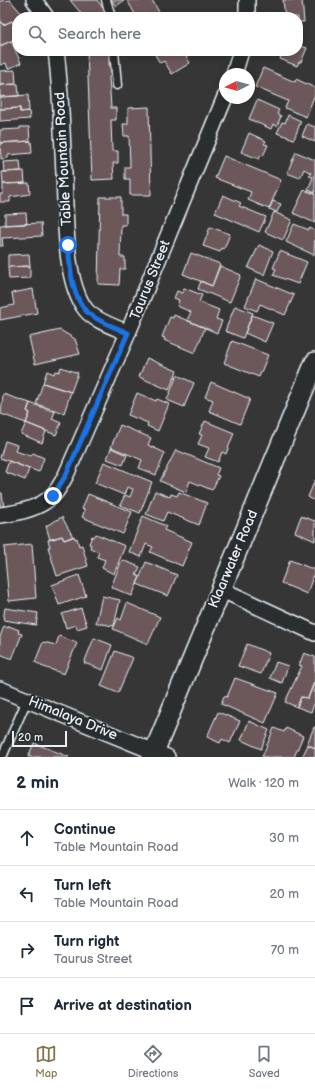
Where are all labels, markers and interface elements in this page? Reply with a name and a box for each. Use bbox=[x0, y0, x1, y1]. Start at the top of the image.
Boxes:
search box bbox=[12, 12, 303, 56]
icon: search bbox=[26, 23, 48, 45]
text: Search here bbox=[58, 25, 141, 44]
north arrow bbox=[219, 68, 255, 104]
street label: Table Mountain Road bbox=[51, 92, 75, 226]
route start bbox=[59, 236, 77, 254]
street label: Taurus Street bbox=[126, 237, 174, 322]
route end bbox=[44, 487, 62, 505]
street label: Klaarwater Road bbox=[205, 507, 261, 611]
street label: Himalaya Drive bbox=[26, 692, 120, 744]
scale bar bbox=[12, 729, 67, 748]
text: 20 m bbox=[18, 731, 43, 744]
text: 2 min bbox=[16, 773, 59, 793]
text: Walk · 120 m bbox=[228, 775, 299, 791]
text: Continue bbox=[54, 820, 116, 839]
icon: ahead bbox=[16, 827, 38, 849]
text: 30 m bbox=[269, 830, 299, 846]
text: Table Mountain Road bbox=[54, 839, 178, 855]
text: Turn left bbox=[54, 876, 111, 895]
icon: left bbox=[16, 883, 38, 905]
text: 20 m bbox=[269, 886, 299, 902]
text: Table Mountain Road bbox=[54, 895, 178, 911]
text: Turn right bbox=[54, 932, 119, 951]
icon: right bbox=[16, 939, 38, 961]
text: 70 m bbox=[271, 942, 299, 958]
text: Taurus Street bbox=[54, 951, 132, 967]
icon: arrive bbox=[16, 995, 38, 1017]
text: Arrive at destination bbox=[54, 996, 192, 1015]
tab: Map bbox=[35, 1043, 57, 1080]
tab: Directions bbox=[128, 1043, 178, 1080]
tab: Saved bbox=[249, 1043, 280, 1080]

